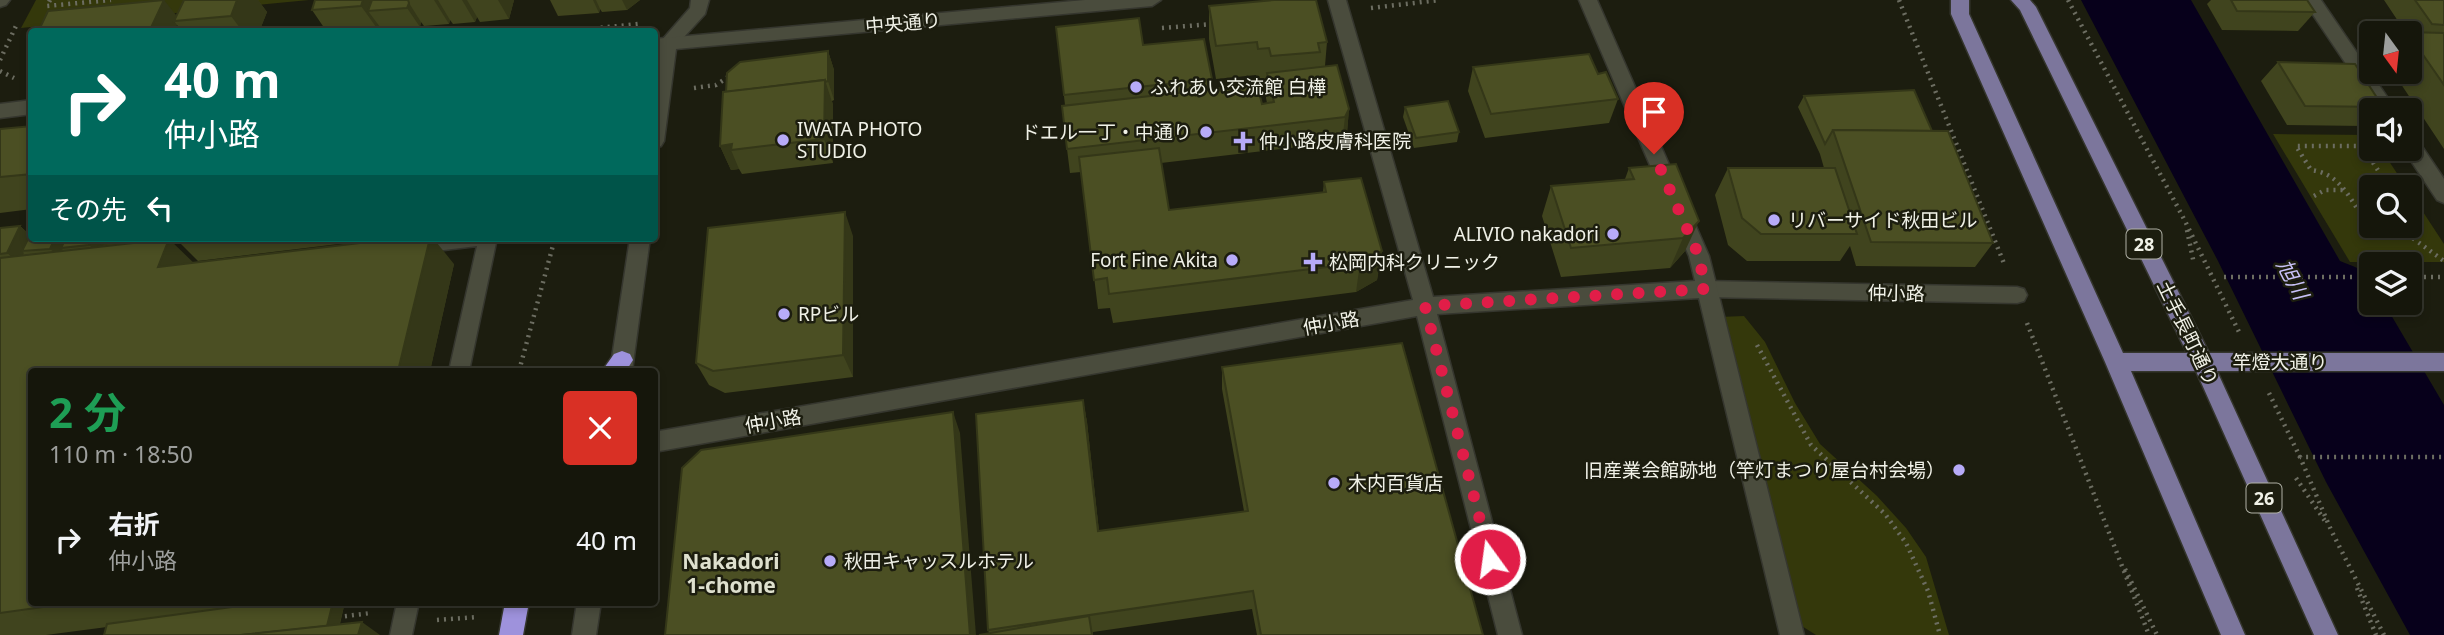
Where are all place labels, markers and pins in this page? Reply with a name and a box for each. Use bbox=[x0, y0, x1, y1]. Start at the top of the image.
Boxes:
place label: ふれあい交流館 白樺 bbox=[1150, 74, 1326, 100]
marker: ふれあい交流館 白樺 bbox=[1128, 79, 1144, 95]
pin bbox=[1624, 82, 1684, 154]
place label: IWATA PHOTO STUDIO bbox=[797, 116, 922, 164]
place label: ドエル一丁・中通り bbox=[1021, 119, 1192, 145]
marker: ドエル一丁・中通り bbox=[1198, 124, 1214, 140]
place label: 仲小路皮膚科医院 bbox=[1259, 128, 1411, 154]
marker: 仲小路皮膚科医院 bbox=[1233, 131, 1253, 151]
marker: IWATA PHOTO STUDIO bbox=[775, 132, 791, 148]
place label: リバーサイド秋田ビル bbox=[1788, 207, 1978, 233]
marker: リバーサイド秋田ビル bbox=[1766, 212, 1782, 228]
place label: ALIVIO nakadori bbox=[1454, 221, 1599, 247]
marker: ALIVIO nakadori bbox=[1605, 226, 1621, 242]
place label: Fort Fine Akita bbox=[1090, 247, 1218, 273]
place label: 松岡内科クリニック bbox=[1329, 249, 1500, 275]
marker: Fort Fine Akita bbox=[1224, 252, 1240, 268]
marker: 松岡内科クリニック bbox=[1303, 252, 1323, 272]
place label: RPビル bbox=[798, 301, 859, 327]
marker: RPビル bbox=[776, 306, 792, 322]
place label: 旧産業会館跡地（竿灯まつり屋台村会場） bbox=[1584, 457, 1945, 483]
marker: 旧産業会館跡地（竿灯まつり屋台村会場） bbox=[1951, 462, 1967, 478]
place label: 木内百貨店 bbox=[1348, 470, 1443, 496]
marker: 木内百貨店 bbox=[1326, 475, 1342, 491]
place label: 秋田キャッスルホテル bbox=[844, 548, 1034, 574]
marker: 秋田キャッスルホテル bbox=[822, 553, 838, 569]

